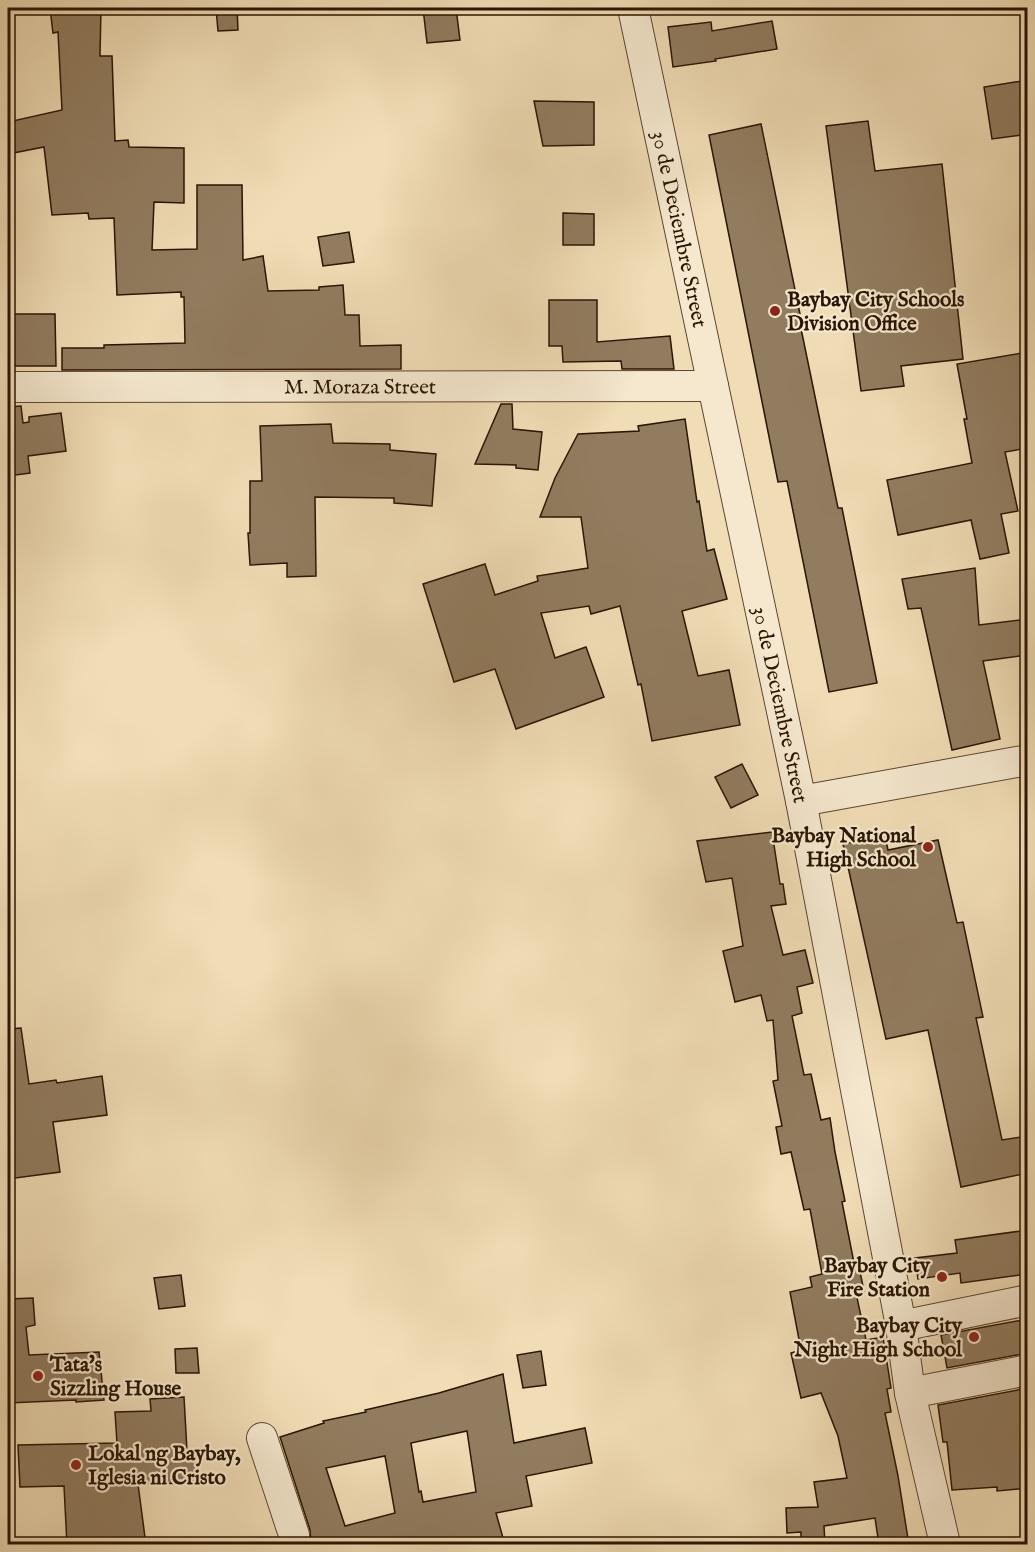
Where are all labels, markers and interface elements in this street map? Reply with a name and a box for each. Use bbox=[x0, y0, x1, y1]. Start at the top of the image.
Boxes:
street label: 30 de Deciembre Street bbox=[644, 129, 712, 330]
place label: Baybay City Schools Division Office bbox=[787, 287, 964, 338]
marker: Baybay City Schools Division Office bbox=[768, 304, 782, 318]
street label: M. Moraza Street bbox=[284, 374, 436, 402]
street label: 30 de Deciembre Street bbox=[745, 604, 813, 806]
place label: Baybay National High School bbox=[771, 823, 917, 874]
marker: Baybay National High School bbox=[921, 840, 935, 854]
place label: Baybay City Fire Station bbox=[824, 1253, 931, 1304]
marker: Baybay City Fire Station bbox=[935, 1270, 949, 1284]
place label: Baybay City Night High School bbox=[793, 1313, 963, 1364]
marker: Baybay City Night High School bbox=[967, 1330, 981, 1344]
place label: Tata's Sizzling House bbox=[49, 1352, 182, 1403]
marker: Tata's Sizzling House bbox=[31, 1369, 45, 1383]
place label: Lokal ng Baybay, Iglesia ni Cristo bbox=[88, 1441, 241, 1492]
marker: Lokal ng Baybay, Iglesia ni Cristo bbox=[69, 1458, 83, 1472]

